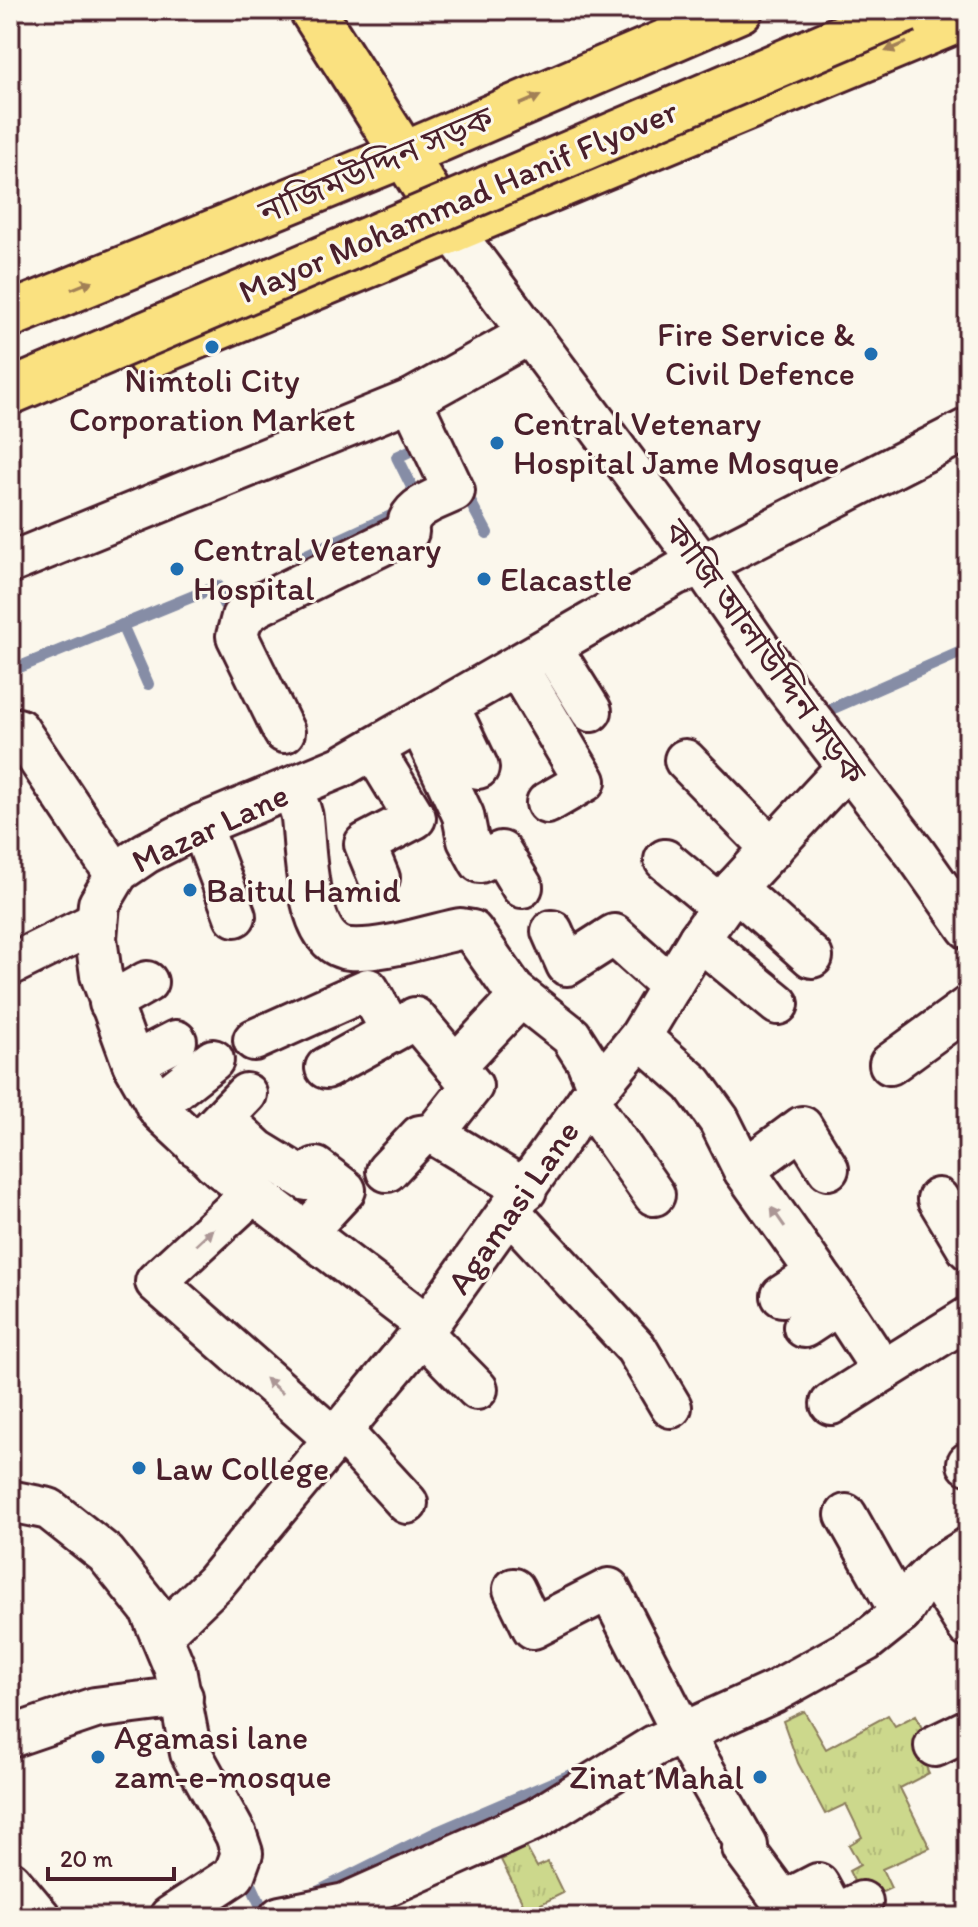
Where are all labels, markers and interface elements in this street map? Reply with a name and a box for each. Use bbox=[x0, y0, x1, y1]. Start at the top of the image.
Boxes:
one-way arrow bbox=[884, 40, 908, 53]
street label: Mayor Mohammad Hanif Flyover bbox=[232, 90, 684, 312]
one-way arrow bbox=[518, 94, 541, 107]
street label: নাজিমউদ্দিন সড়ক bbox=[252, 97, 500, 233]
one-way arrow bbox=[70, 278, 94, 291]
place label: Fire Service & Civil Defence bbox=[657, 314, 855, 394]
marker: Nimtoli City Corporation Market bbox=[203, 338, 221, 356]
marker: Fire Service & Civil Defence bbox=[862, 345, 880, 363]
place label: Nimtoli City Corporation Market bbox=[69, 360, 356, 440]
place label: Central Vetenary Hospital Jame Mosque bbox=[513, 403, 839, 483]
marker: Central Vetenary Hospital Jame Mosque bbox=[488, 434, 506, 452]
street label: কাজি আলাউদ্দিন সড়ক bbox=[655, 511, 875, 793]
place label: Central Vetenary Hospital bbox=[193, 529, 441, 609]
place label: Elacastle bbox=[500, 559, 632, 600]
marker: Central Vetenary Hospital bbox=[168, 560, 186, 578]
marker: Elacastle bbox=[475, 570, 493, 588]
street label: Mazar Lane bbox=[125, 774, 295, 882]
place label: Baitul Hamid bbox=[206, 870, 401, 911]
marker: Baitul Hamid bbox=[181, 881, 199, 899]
street label: Agamasi Lane bbox=[438, 1112, 588, 1302]
one-way arrow bbox=[771, 1207, 786, 1228]
one-way arrow bbox=[196, 1228, 215, 1246]
one-way arrow bbox=[265, 1378, 285, 1395]
place label: Law College bbox=[155, 1448, 329, 1489]
marker: Law College bbox=[130, 1459, 148, 1477]
place label: Agamasi lane zam-e-mosque bbox=[114, 1717, 332, 1797]
marker: Agamasi lane zam-e-mosque bbox=[89, 1748, 107, 1766]
place label: Zinat Mahal bbox=[569, 1757, 744, 1798]
marker: Zinat Mahal bbox=[751, 1768, 769, 1786]
scale bar bbox=[48, 1831, 174, 1881]
text: 20 m bbox=[60, 1844, 113, 1873]

